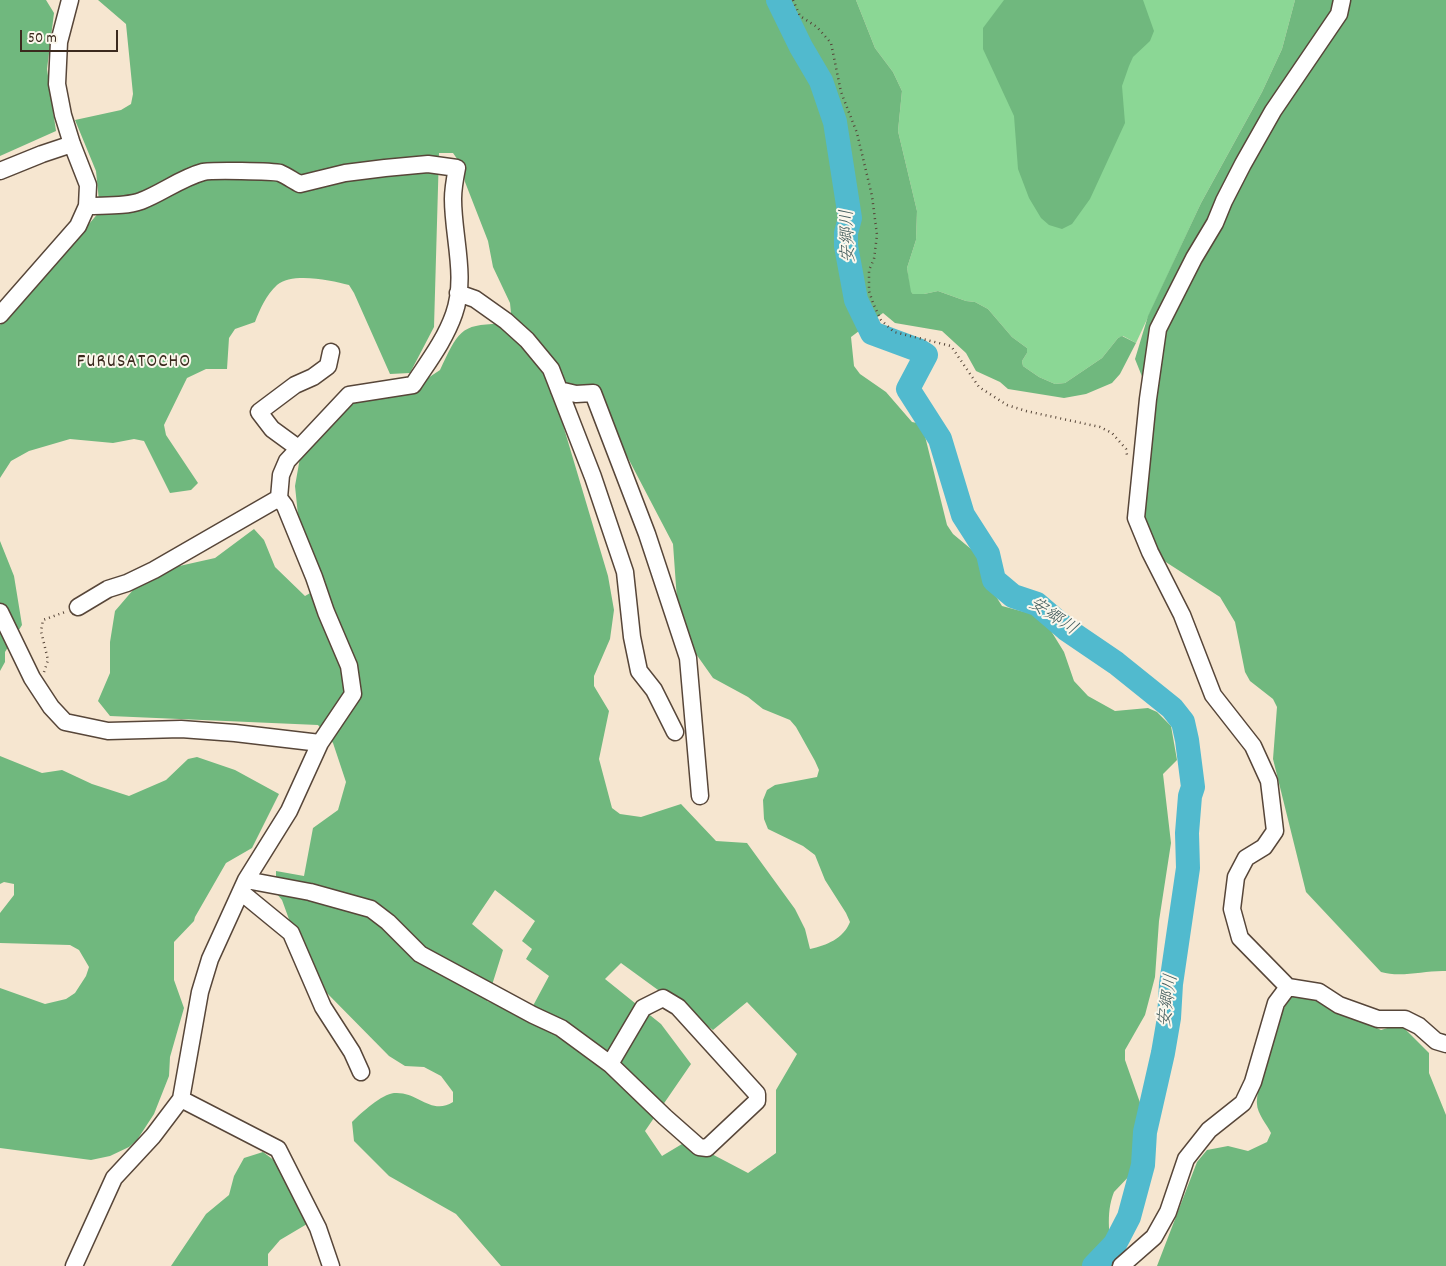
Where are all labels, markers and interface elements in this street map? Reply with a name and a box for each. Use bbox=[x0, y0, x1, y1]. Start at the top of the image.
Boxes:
scale bar bbox=[22, 20, 120, 52]
text: 50 m bbox=[28, 28, 57, 50]
water label: 安郷川 bbox=[838, 209, 862, 263]
district label: FURUSATOCHO bbox=[75, 352, 193, 374]
water label: 安郷川 bbox=[1023, 594, 1081, 642]
water label: 安郷川 bbox=[1156, 973, 1184, 1029]

